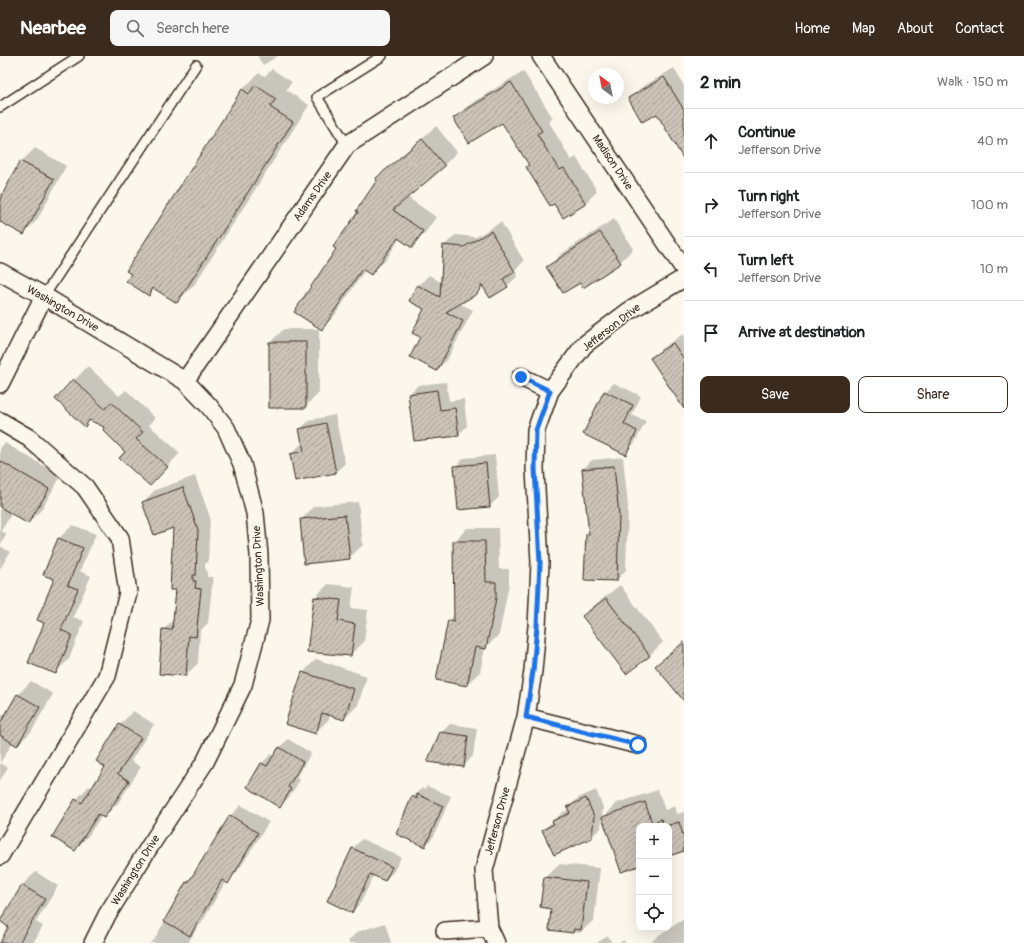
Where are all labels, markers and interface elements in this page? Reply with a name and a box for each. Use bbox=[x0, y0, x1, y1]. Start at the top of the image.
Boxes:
search box bbox=[110, 10, 390, 46]
text: Nearbee bbox=[20, 16, 86, 40]
icon: search bbox=[124, 17, 146, 39]
text: Search here bbox=[156, 19, 229, 38]
text: Home bbox=[795, 20, 830, 37]
text: Map bbox=[852, 20, 875, 37]
text: About bbox=[897, 20, 933, 37]
text: Contact bbox=[955, 20, 1004, 37]
north arrow bbox=[588, 68, 624, 104]
text: 2 min bbox=[700, 72, 741, 93]
text: Walk · 150 m bbox=[937, 74, 1008, 90]
text: Continue bbox=[738, 123, 796, 142]
icon: ahead bbox=[700, 130, 722, 152]
street label: Madison Drive bbox=[590, 132, 636, 193]
text: 40 m bbox=[977, 133, 1008, 149]
text: Jefferson Drive bbox=[738, 142, 821, 158]
street label: Adams Drive bbox=[290, 168, 335, 224]
text: Turn right bbox=[738, 187, 799, 206]
icon: right bbox=[700, 194, 722, 216]
text: 100 m bbox=[971, 197, 1008, 213]
text: Jefferson Drive bbox=[738, 206, 821, 222]
text: Turn left bbox=[738, 251, 794, 270]
icon: left bbox=[700, 258, 722, 280]
text: 10 m bbox=[980, 261, 1008, 277]
text: Jefferson Drive bbox=[738, 270, 821, 286]
street label: Washington Drive bbox=[25, 283, 101, 335]
street label: Jefferson Drive bbox=[580, 300, 643, 354]
icon: arrive bbox=[700, 322, 722, 344]
text: Arrive at destination bbox=[738, 323, 865, 342]
route end bbox=[512, 368, 530, 386]
button: Save bbox=[700, 376, 850, 413]
button: Share bbox=[858, 376, 1008, 413]
street label: Washington Drive bbox=[250, 525, 267, 607]
route start bbox=[629, 736, 647, 754]
street label: Jefferson Drive bbox=[482, 785, 513, 857]
map controls bbox=[636, 823, 672, 931]
button: + bbox=[636, 823, 672, 859]
street label: Washington Drive bbox=[109, 832, 163, 908]
button: − bbox=[636, 859, 672, 895]
button: locate bbox=[636, 895, 672, 931]

